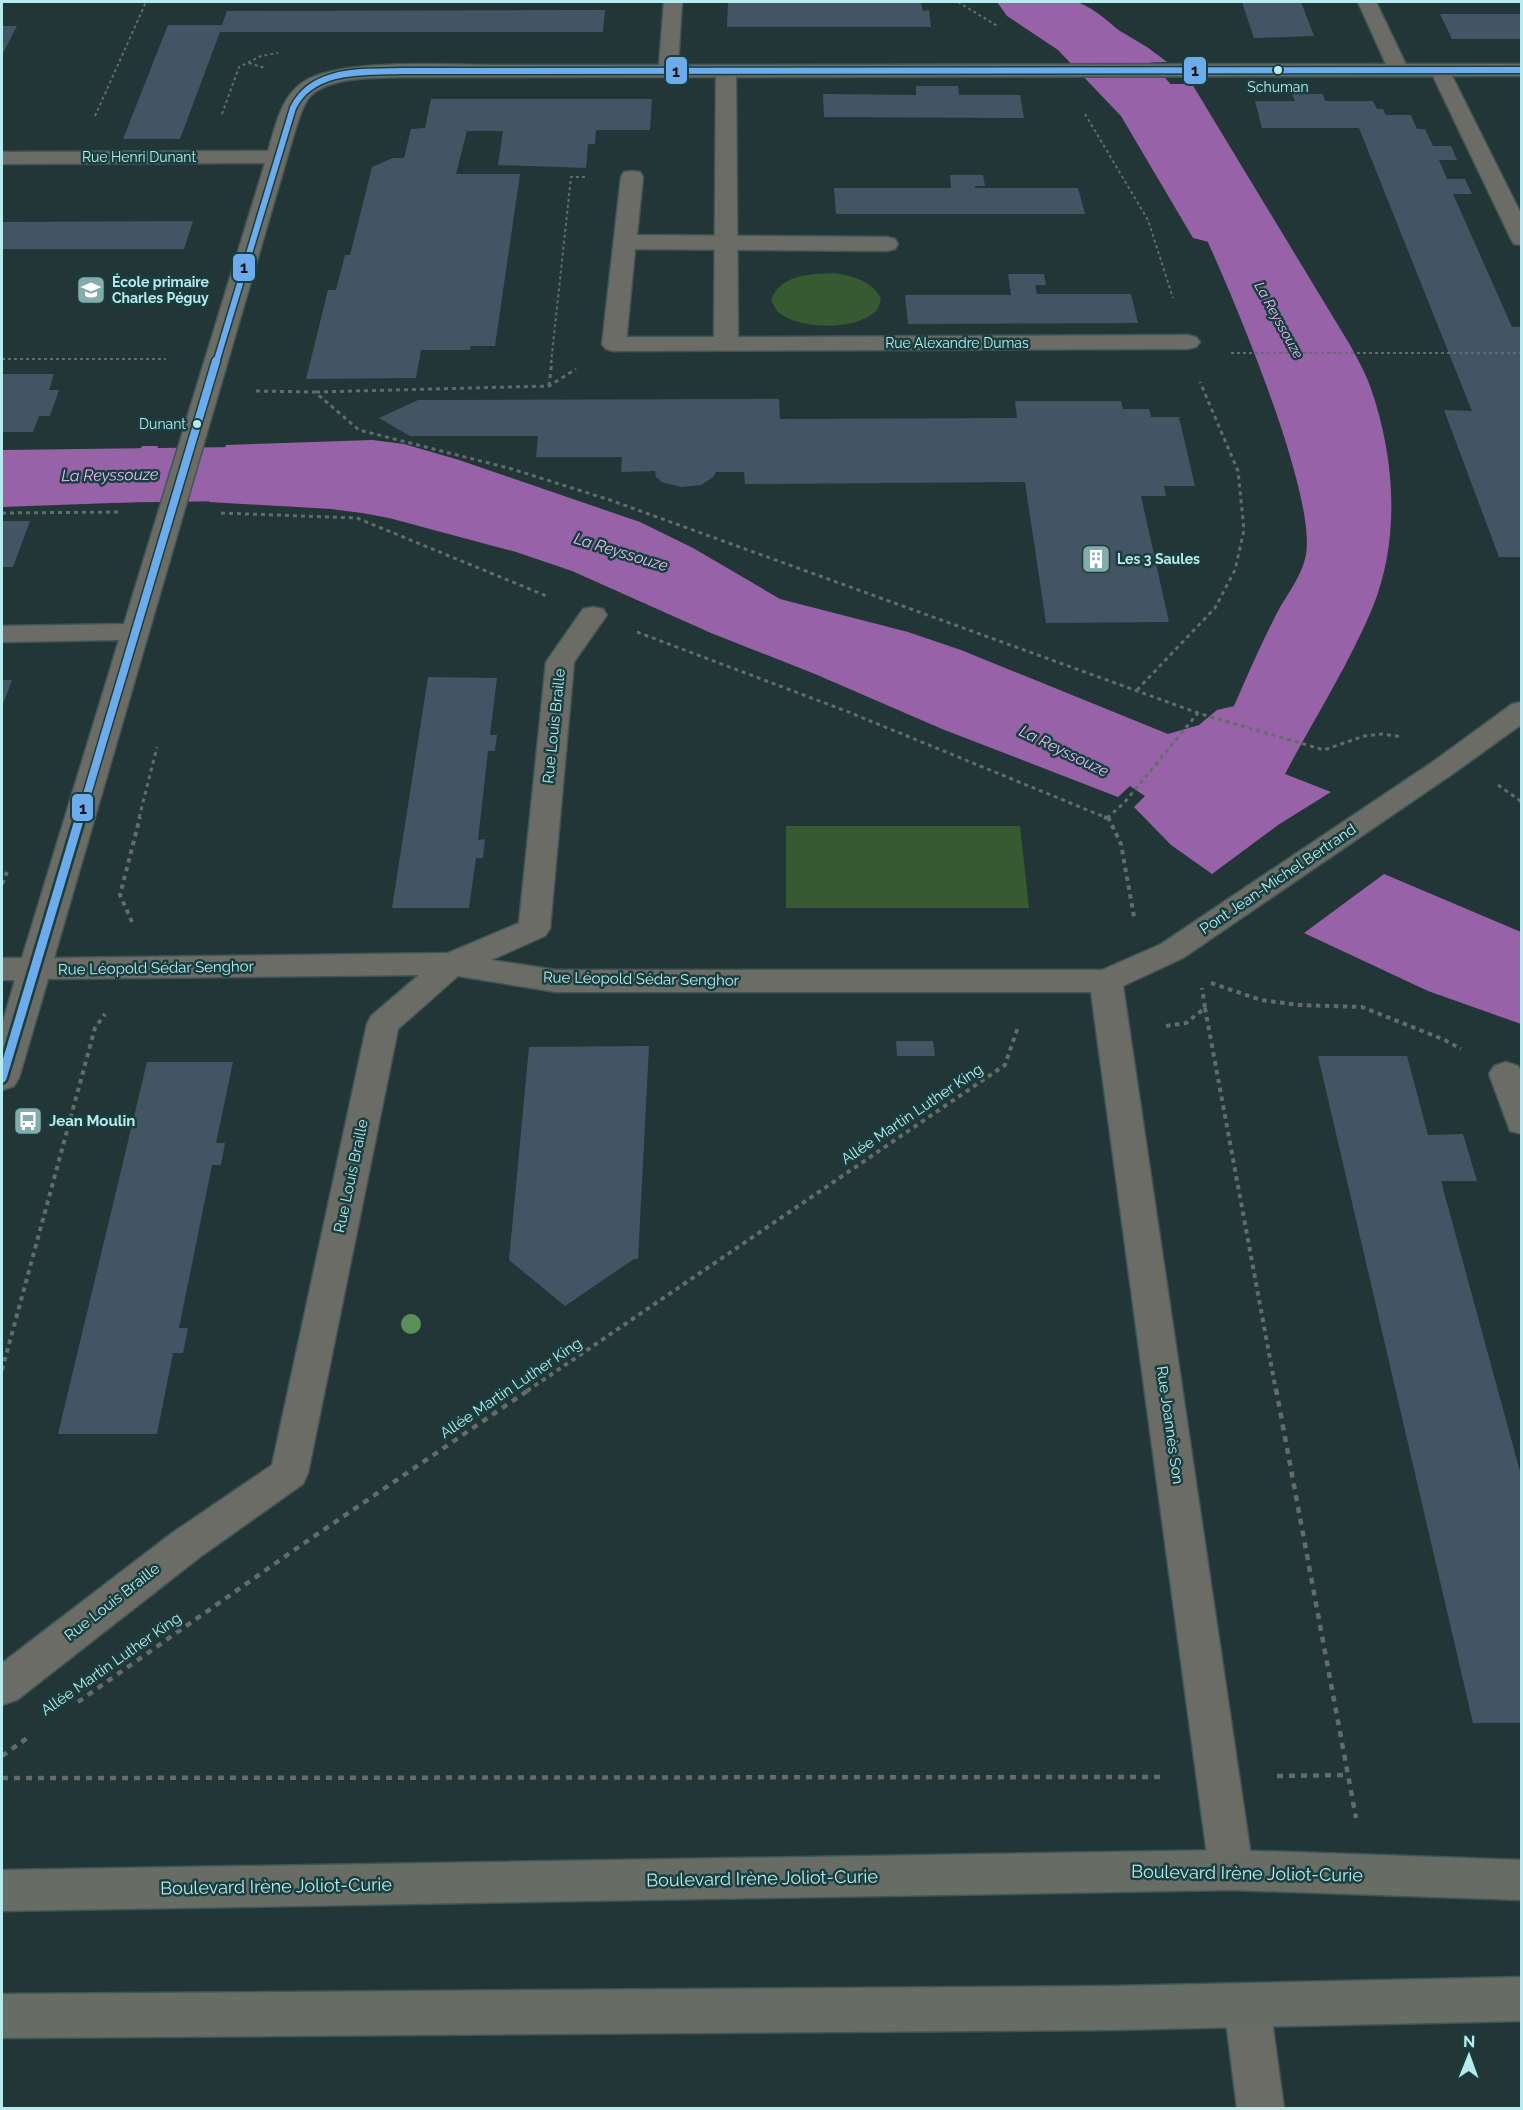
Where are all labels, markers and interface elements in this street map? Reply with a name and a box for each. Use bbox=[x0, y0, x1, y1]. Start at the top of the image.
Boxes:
line badge: 1 bbox=[665, 56, 688, 85]
line badge: 1 bbox=[1183, 56, 1207, 85]
text: 1 bbox=[1191, 61, 1199, 80]
text: 1 bbox=[672, 62, 680, 81]
marker: Schuman bbox=[1272, 64, 1284, 76]
place label: Schuman bbox=[1247, 79, 1309, 95]
street label: Rue Henri Dunant bbox=[82, 149, 196, 165]
line badge: 1 bbox=[232, 253, 256, 282]
text: 1 bbox=[240, 258, 248, 277]
place label: École primaire Charles Péguy bbox=[112, 273, 210, 306]
school or university icon: École primaire Charles Péguy bbox=[75, 274, 107, 306]
water label: La Reyssouze bbox=[1251, 279, 1307, 361]
street label: Rue Alexandre Dumas bbox=[885, 335, 1029, 351]
place label: Dunant bbox=[139, 416, 186, 432]
marker: Dunant bbox=[191, 418, 203, 430]
water label: La Reyssouze bbox=[61, 465, 159, 485]
water label: La Reyssouze bbox=[572, 529, 671, 575]
building icon: Les 3 Saules bbox=[1080, 543, 1112, 575]
place label: Les 3 Saules bbox=[1117, 551, 1200, 567]
street label: Rue Louis Braille bbox=[539, 667, 569, 784]
water label: La Reyssouze bbox=[1016, 721, 1112, 781]
line badge: 1 bbox=[71, 793, 94, 822]
text: 1 bbox=[79, 799, 87, 818]
street label: Pont Jean-Michel Bertrand bbox=[1196, 820, 1360, 938]
street label: Rue Léopold Sédar Senghor bbox=[58, 957, 255, 979]
street label: Rue Léopold Sédar Senghor bbox=[543, 968, 740, 990]
street label: Allée Martin Luther King bbox=[838, 1060, 986, 1168]
bus stop icon: Jean Moulin bbox=[12, 1105, 44, 1137]
place label: Jean Moulin bbox=[49, 1112, 135, 1130]
street label: Rue Louis Braille bbox=[330, 1117, 372, 1234]
street label: Allée Martin Luther King bbox=[437, 1334, 585, 1442]
street label: Rue Joannès Son bbox=[1153, 1365, 1187, 1485]
street label: Rue Louis Braille bbox=[61, 1559, 163, 1645]
street label: Allée Martin Luther King bbox=[37, 1609, 185, 1719]
street label: Boulevard Irène Joliot-Curie bbox=[1131, 1860, 1364, 1886]
street label: Boulevard Irène Joliot-Curie bbox=[646, 1865, 879, 1891]
street label: Boulevard Irène Joliot-Curie bbox=[160, 1873, 393, 1899]
north arrow bbox=[1439, 2026, 1499, 2086]
text: N bbox=[1463, 2032, 1476, 2051]

